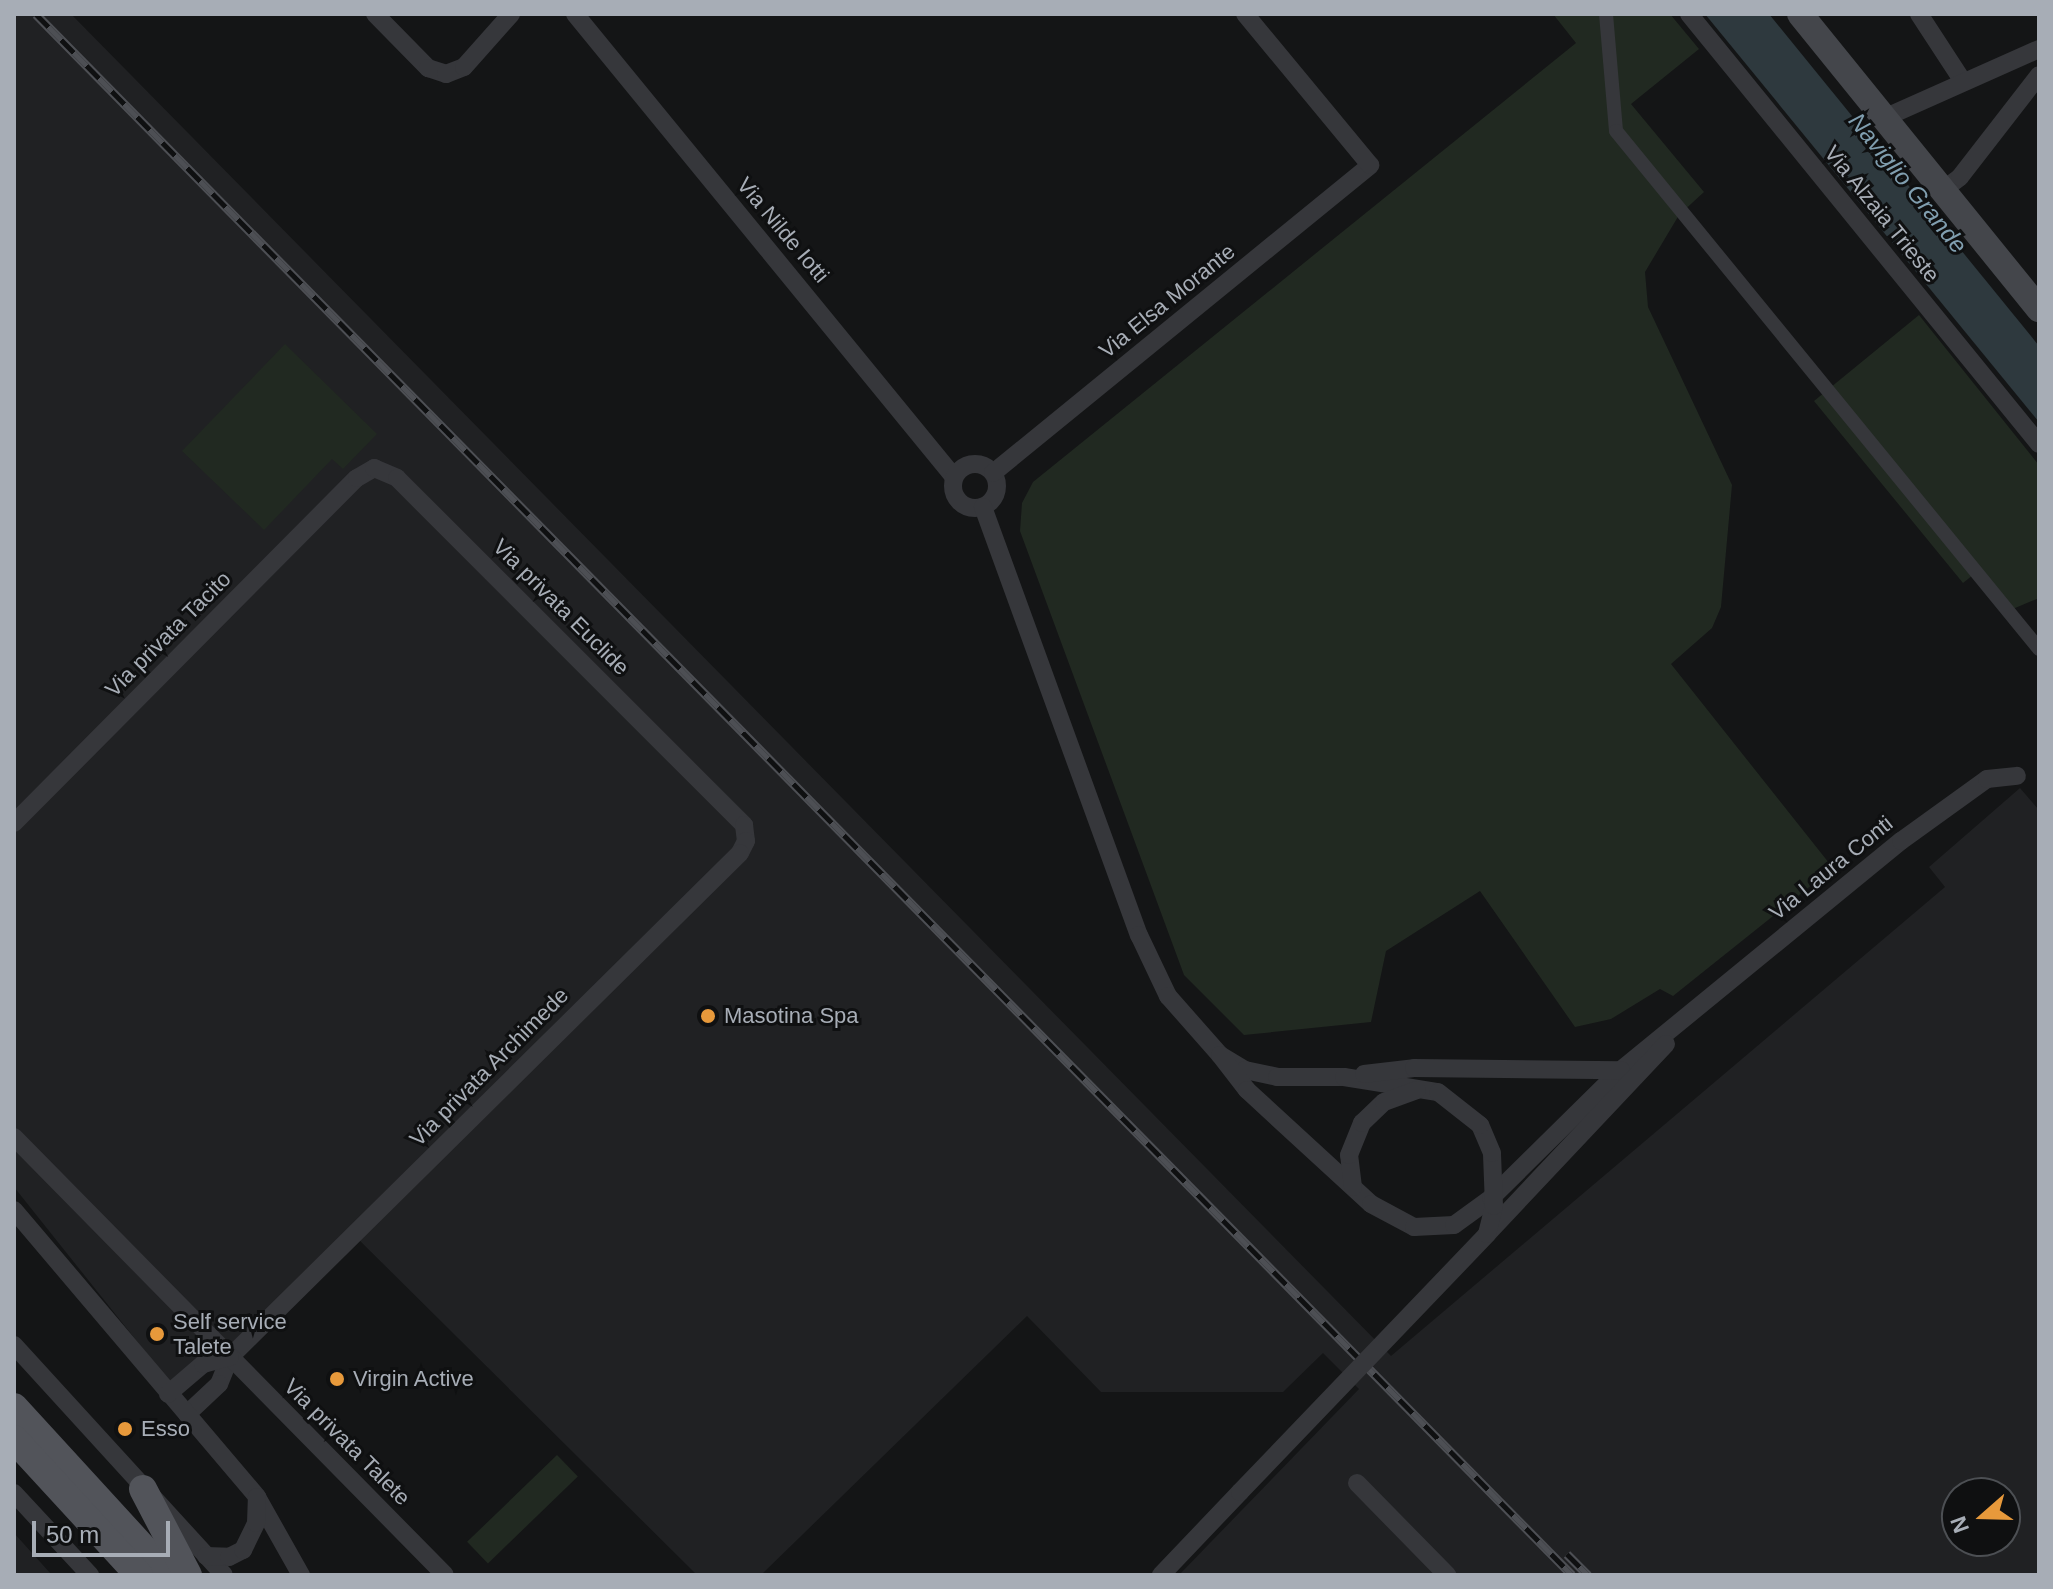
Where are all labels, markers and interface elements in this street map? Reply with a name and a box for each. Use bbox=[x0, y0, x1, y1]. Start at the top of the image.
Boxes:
water label: Naviglio Grande bbox=[1843, 107, 1973, 259]
street label: Via Alzaia Trieste bbox=[1818, 140, 1946, 288]
street label: Via Nilde Iotti bbox=[731, 172, 835, 288]
street label: Via Elsa Morante bbox=[1094, 238, 1240, 364]
street label: Via privata Euclide bbox=[487, 533, 635, 681]
street label: Via privata Tacito bbox=[100, 566, 236, 702]
street label: Via Laura Conti bbox=[1764, 810, 1898, 926]
street label: Via privata Archimede bbox=[404, 982, 574, 1152]
place label: Masotina Spa bbox=[724, 1003, 859, 1029]
marker: Masotina Spa bbox=[699, 1007, 717, 1025]
place label: Self service Talete bbox=[173, 1308, 287, 1360]
marker: Self service Talete bbox=[148, 1325, 166, 1343]
place label: Virgin Active bbox=[353, 1366, 475, 1392]
marker: Virgin Active bbox=[328, 1370, 346, 1388]
street label: Via privata Talete bbox=[278, 1373, 416, 1511]
place label: Esso bbox=[141, 1416, 190, 1442]
marker: Esso bbox=[116, 1420, 134, 1438]
north arrow bbox=[1941, 1477, 2021, 1557]
scale bar bbox=[36, 1505, 174, 1555]
text: N bbox=[1945, 1513, 1974, 1536]
text: 50 m bbox=[46, 1521, 99, 1548]

